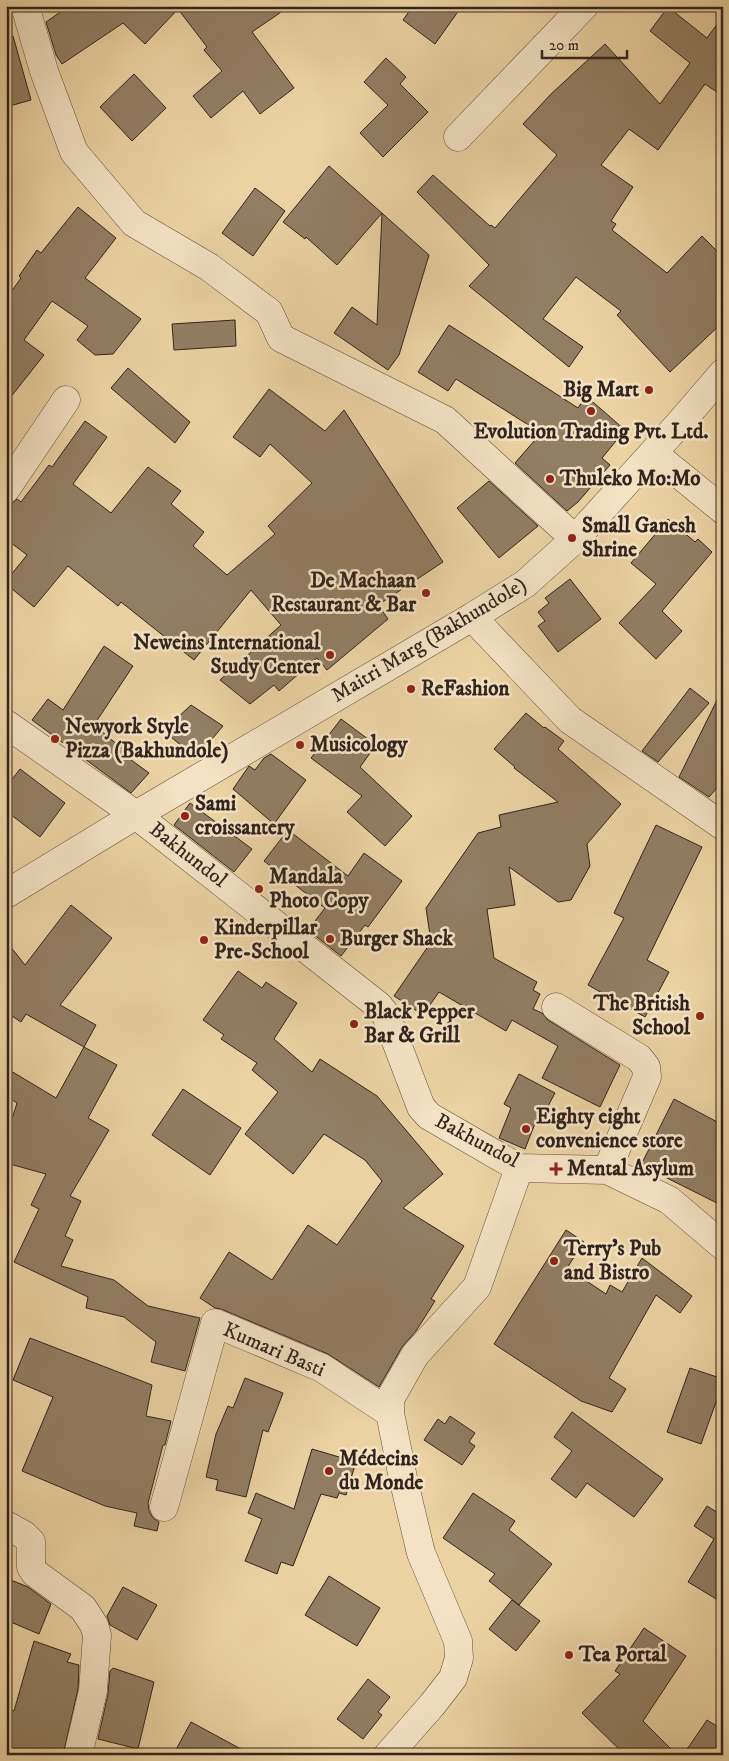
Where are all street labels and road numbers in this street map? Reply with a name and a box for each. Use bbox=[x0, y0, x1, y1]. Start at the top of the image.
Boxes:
street label: Maitri Marg (Bakhundole) bbox=[327, 571, 531, 709]
street label: Bakhundol bbox=[144, 817, 233, 894]
street label: Bakhundol bbox=[431, 1108, 524, 1174]
street label: Kumari Basti bbox=[219, 1317, 329, 1383]

